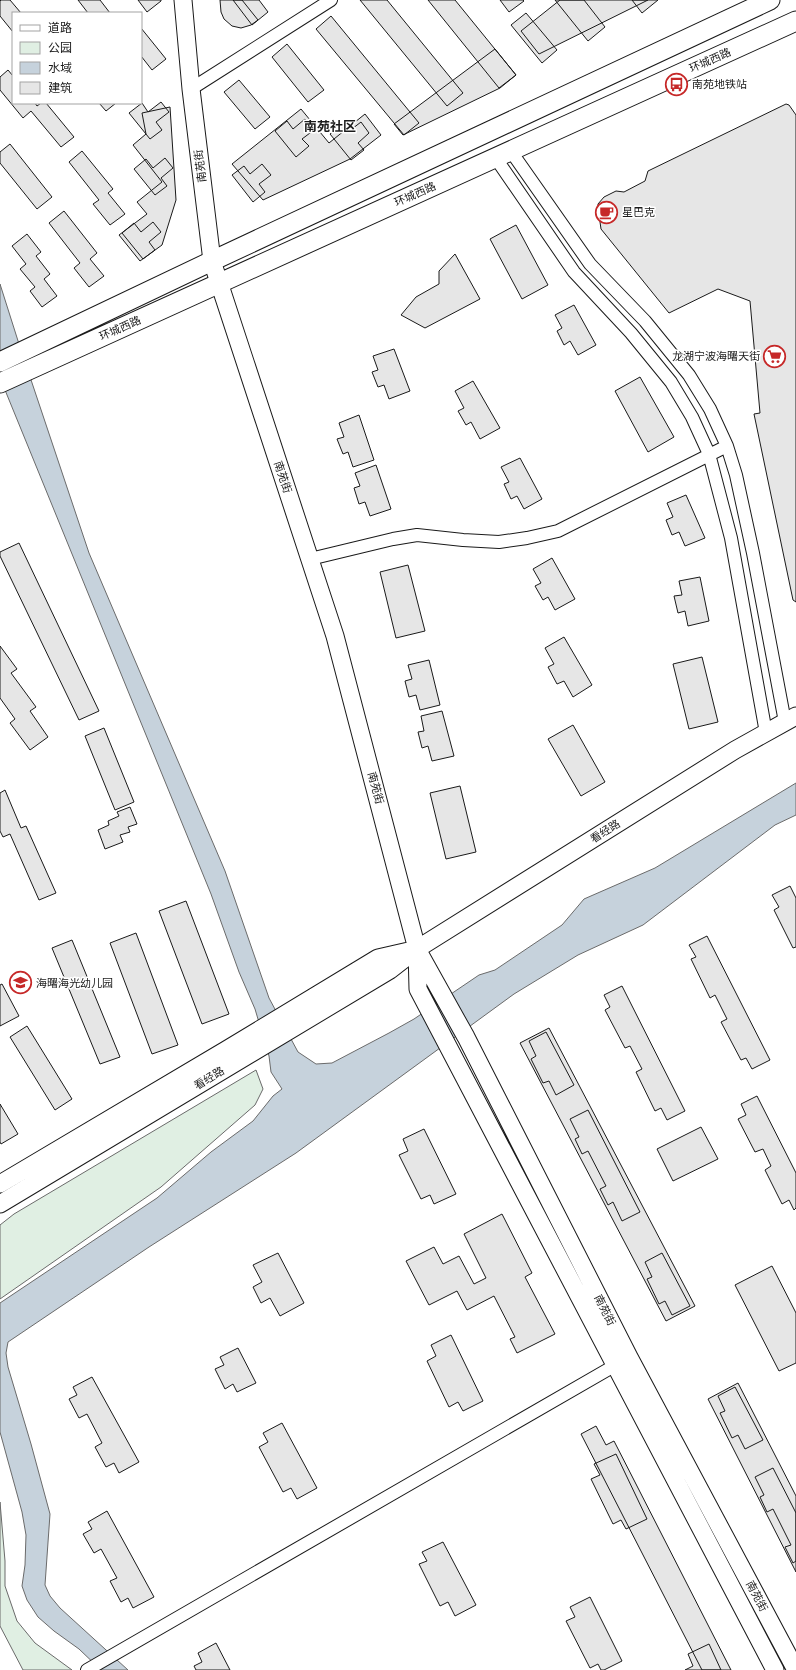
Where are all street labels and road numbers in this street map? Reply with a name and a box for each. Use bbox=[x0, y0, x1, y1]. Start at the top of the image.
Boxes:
street label: 环城西路 bbox=[687, 46, 733, 75]
street label: 南苑街 bbox=[192, 149, 209, 183]
street label: 环城西路 bbox=[392, 180, 438, 209]
street label: 环城西路 bbox=[97, 314, 143, 343]
street label: 南苑街 bbox=[271, 459, 294, 495]
street label: 南苑街 bbox=[365, 771, 386, 806]
street label: 看经路 bbox=[588, 817, 623, 846]
street label: 看经路 bbox=[192, 1064, 227, 1092]
street label: 南苑街 bbox=[591, 1293, 618, 1328]
street label: 南苑街 bbox=[743, 1579, 770, 1614]

